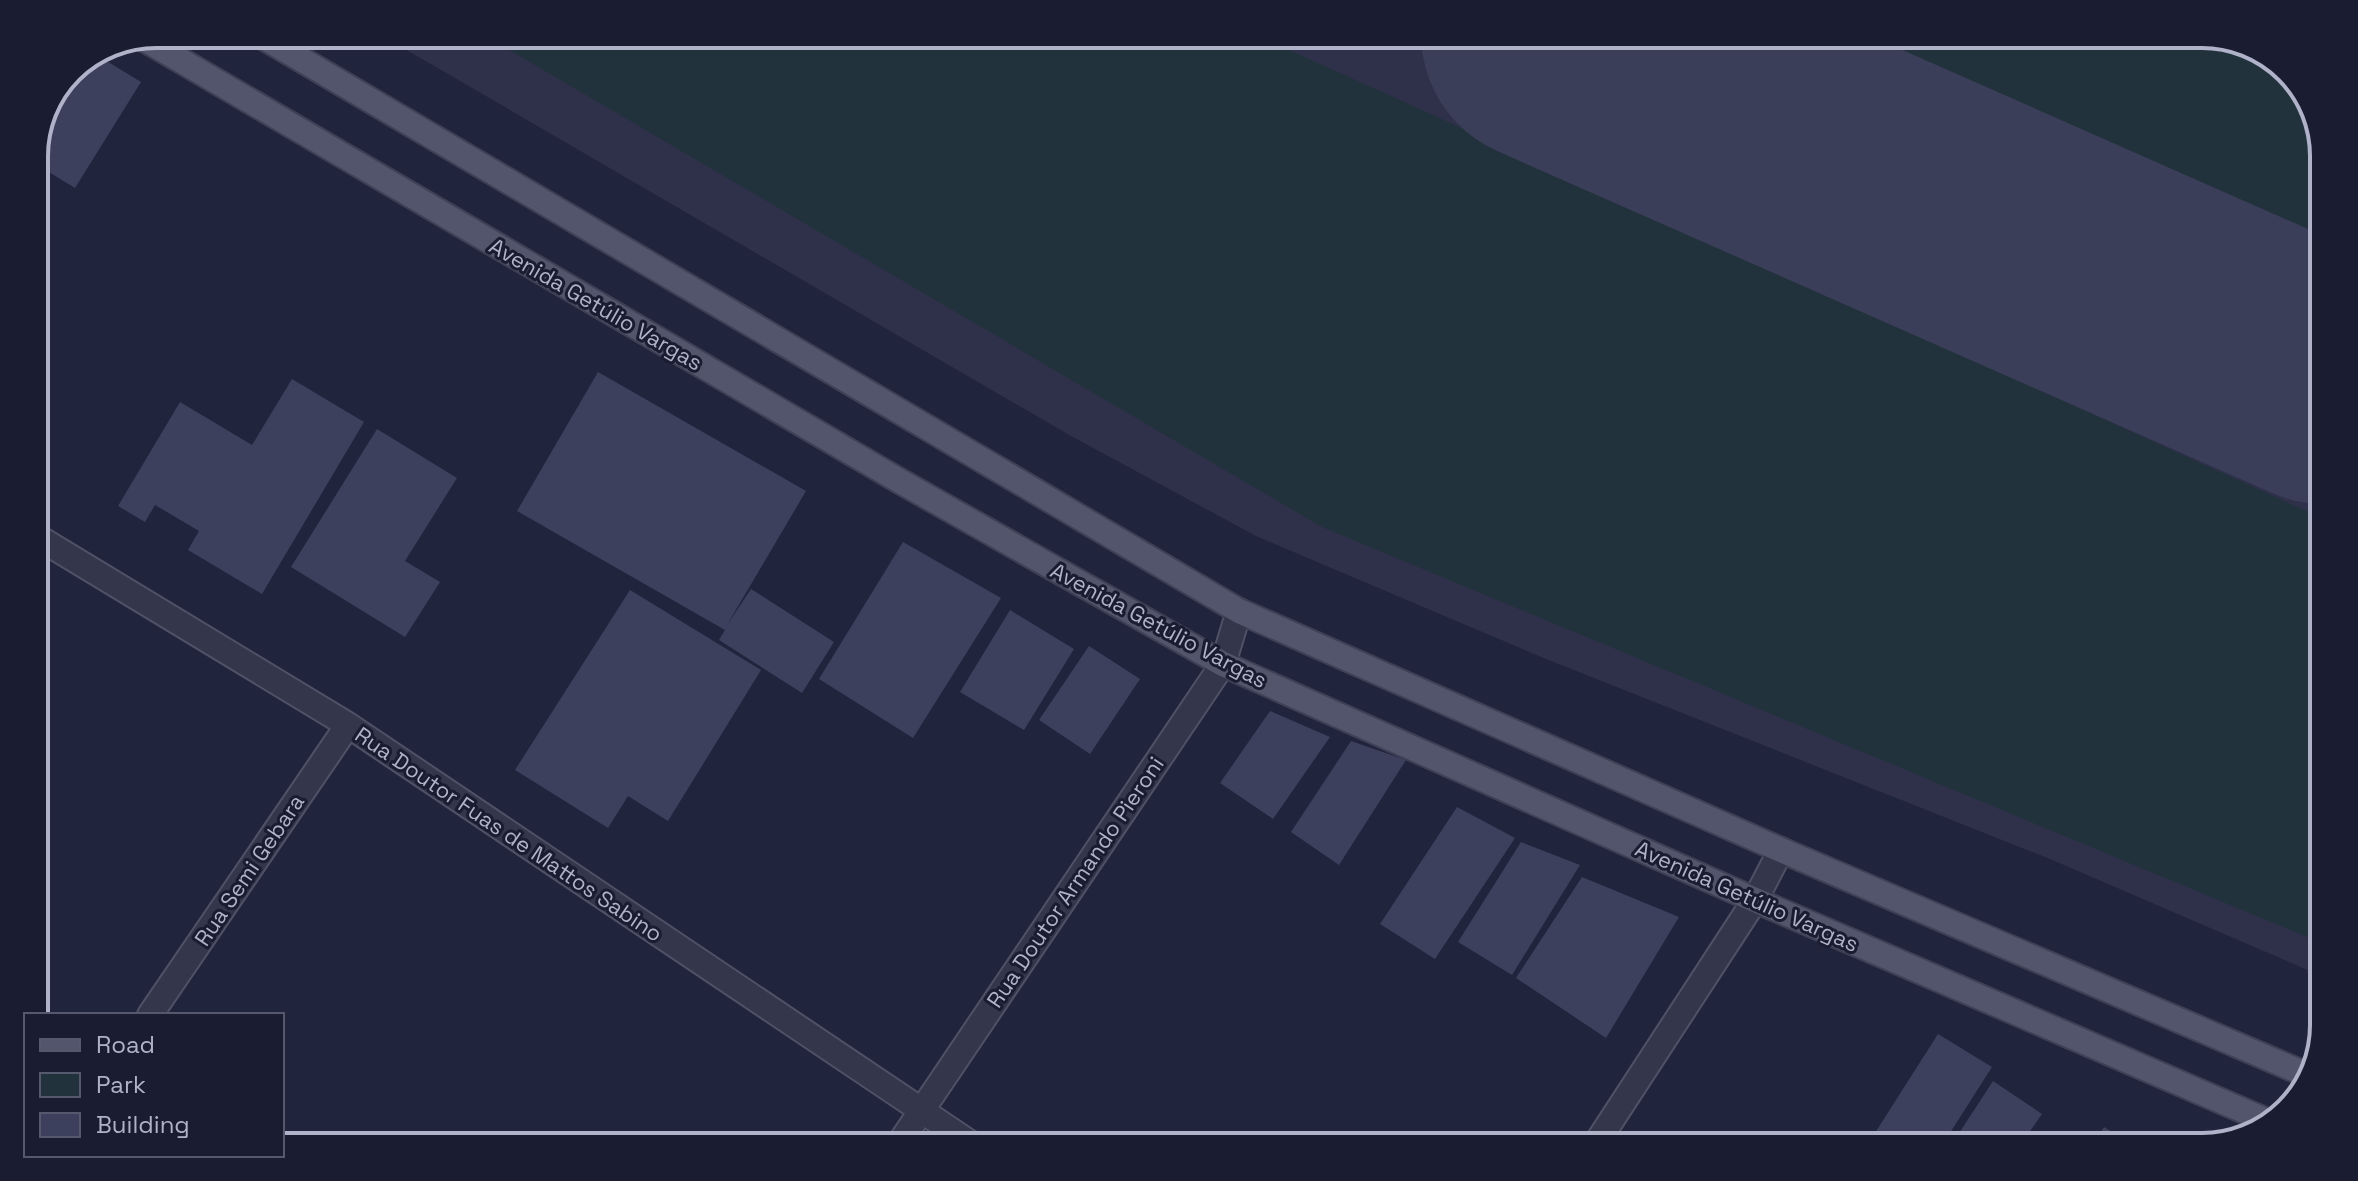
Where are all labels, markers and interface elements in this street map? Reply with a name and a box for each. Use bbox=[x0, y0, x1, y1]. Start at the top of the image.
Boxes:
street label: Avenida Getúlio Vargas bbox=[484, 232, 708, 376]
street label: Avenida Getúlio Vargas bbox=[1046, 556, 1272, 694]
street label: Rua Doutor Fuas de Mattos Sabino bbox=[350, 720, 668, 948]
street label: Rua Doutor Armando Pieroni bbox=[980, 751, 1170, 1013]
street label: Rua Semi Gebara bbox=[188, 788, 310, 951]
street label: Avenida Getúlio Vargas bbox=[1631, 834, 1863, 958]
legend bbox=[24, 1013, 284, 1157]
text: Road bbox=[96, 1029, 155, 1060]
text: Park bbox=[96, 1069, 146, 1100]
text: Building bbox=[96, 1109, 190, 1140]

